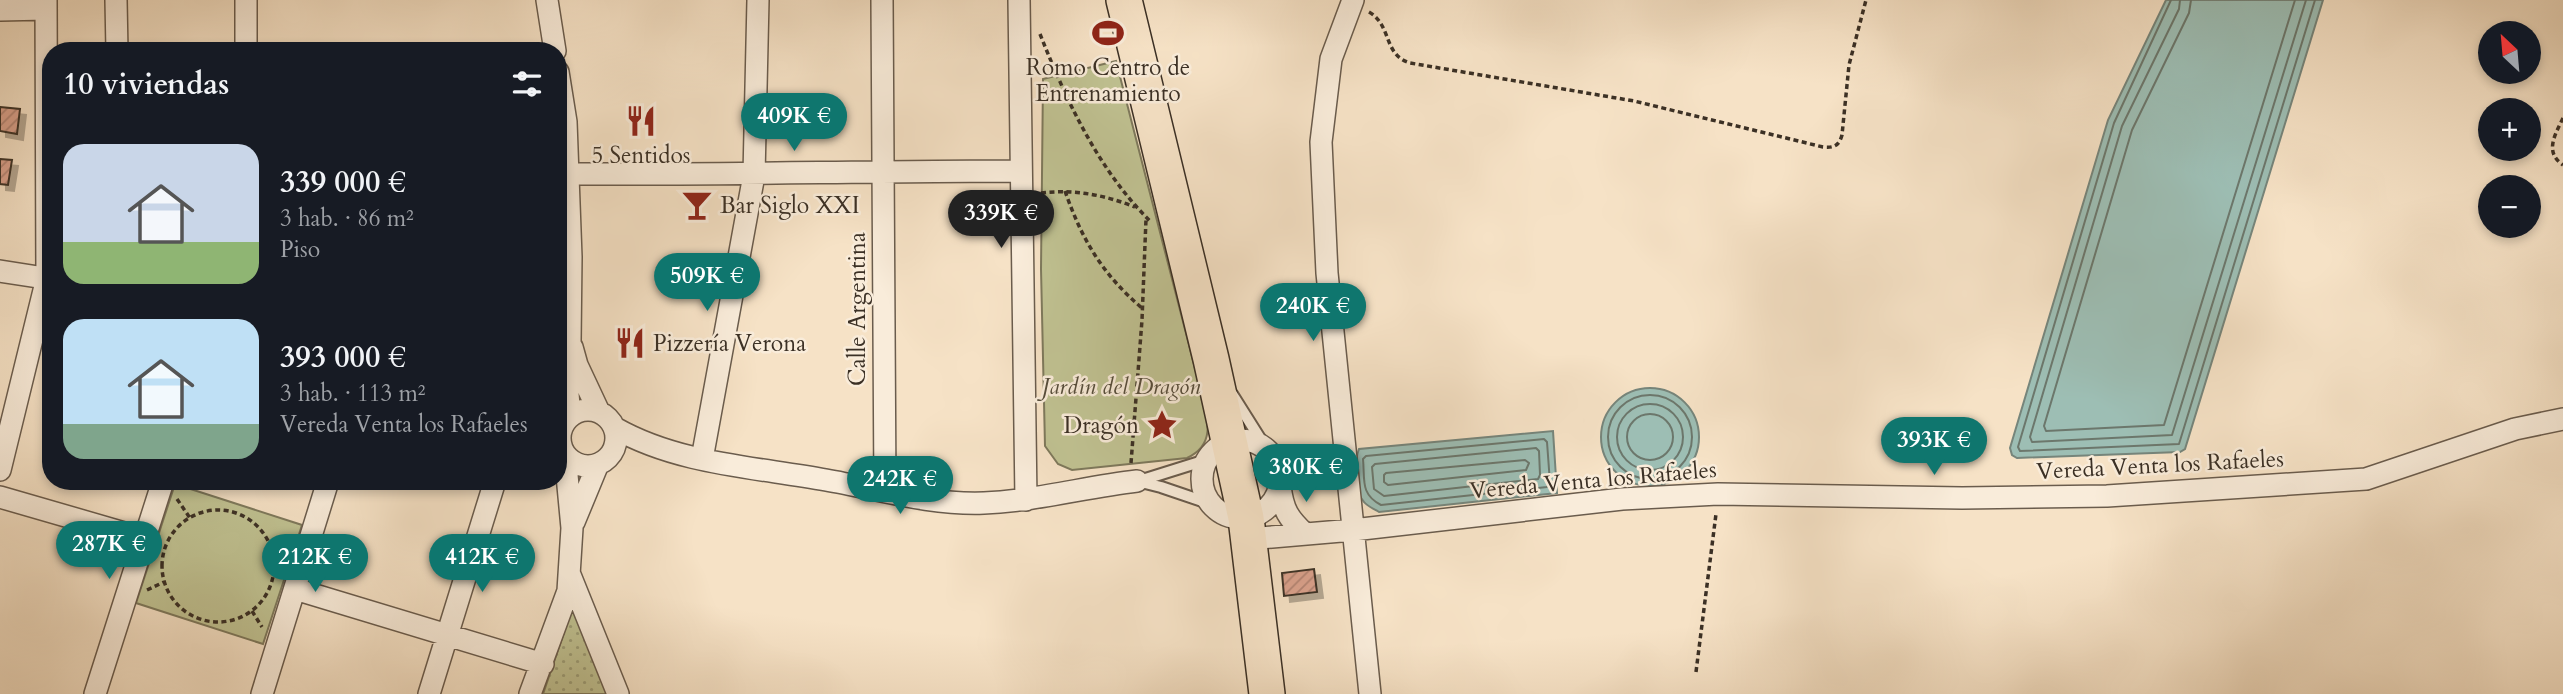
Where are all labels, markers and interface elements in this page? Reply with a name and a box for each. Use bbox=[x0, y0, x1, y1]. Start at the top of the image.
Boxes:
sports icon: Romo Centro de Entrenamiento bbox=[1091, 16, 1125, 50]
north arrow bbox=[2478, 21, 2541, 84]
map controls bbox=[2478, 21, 2541, 238]
place label: Romo Centro de Entrenamiento bbox=[1026, 52, 1190, 109]
text: 10 viviendas bbox=[63, 64, 229, 105]
icon: filters bbox=[508, 65, 546, 103]
pin: 409K € bbox=[737, 94, 851, 153]
button: + bbox=[2478, 98, 2541, 161]
text: 409K € bbox=[757, 100, 831, 131]
restaurant icon: 5 Sentidos bbox=[624, 104, 658, 138]
place label: 5 Sentidos bbox=[591, 140, 691, 171]
text: 339 000 € bbox=[280, 162, 406, 203]
icon: home bbox=[119, 172, 203, 256]
button: − bbox=[2478, 175, 2541, 238]
bar icon: Bar Siglo XXI bbox=[680, 188, 714, 222]
place label: Bar Siglo XXI bbox=[720, 190, 860, 221]
pin: 339K € bbox=[944, 190, 1058, 250]
text: 339K € bbox=[964, 197, 1038, 228]
text: 3 hab. · 86 m² bbox=[280, 203, 414, 234]
street label: Calle Argentina bbox=[842, 232, 873, 386]
text: Piso bbox=[280, 234, 320, 265]
pin: 509K € bbox=[650, 254, 764, 313]
text: 509K € bbox=[670, 260, 744, 291]
pin: 240K € bbox=[1256, 284, 1370, 343]
text: 240K € bbox=[1276, 290, 1350, 321]
restaurant icon: Pizzería Verona bbox=[613, 326, 647, 360]
place label: Pizzería Verona bbox=[653, 328, 806, 359]
text: 393 000 € bbox=[280, 337, 406, 378]
icon: home bbox=[119, 347, 203, 431]
park label: Jardín del Dragón bbox=[1037, 371, 1201, 402]
text: 3 hab. · 113 m² bbox=[280, 378, 426, 409]
place icon: Dragón bbox=[1145, 408, 1179, 442]
text: Vereda Venta los Rafaeles bbox=[280, 409, 528, 440]
place label: Dragón bbox=[1064, 410, 1139, 441]
pin: 393K € bbox=[1877, 418, 1991, 477]
text: 393K € bbox=[1897, 424, 1971, 455]
street label: Vereda Venta los Rafaeles bbox=[2035, 443, 2285, 487]
pin: 380K € bbox=[1249, 444, 1363, 504]
text: 380K € bbox=[1269, 451, 1343, 482]
street label: Vereda Venta los Rafaeles bbox=[1468, 454, 1718, 506]
pin: 242K € bbox=[843, 456, 957, 516]
text: 242K € bbox=[863, 463, 937, 494]
pin: 287K € bbox=[52, 522, 166, 581]
text: 287K € bbox=[72, 528, 146, 559]
pin: 212K € bbox=[258, 534, 372, 594]
pin: 412K € bbox=[425, 534, 539, 594]
text: 212K € bbox=[278, 541, 352, 572]
text: 412K € bbox=[445, 541, 519, 572]

